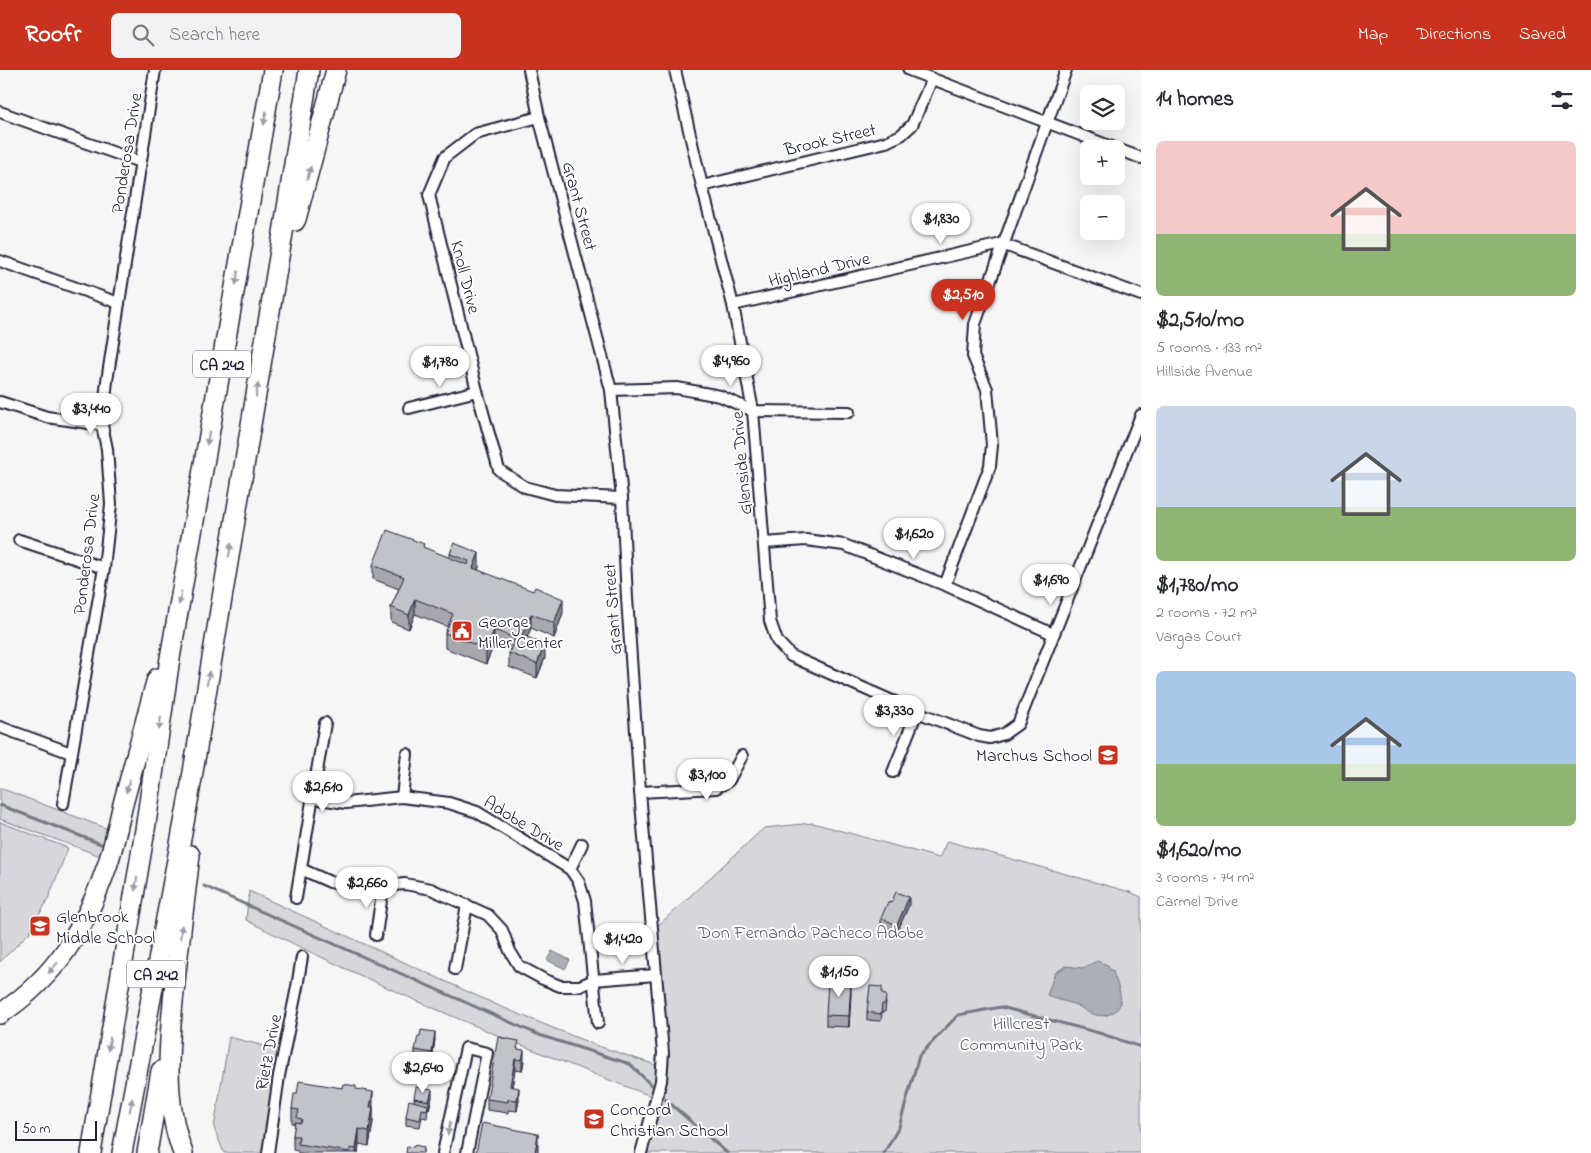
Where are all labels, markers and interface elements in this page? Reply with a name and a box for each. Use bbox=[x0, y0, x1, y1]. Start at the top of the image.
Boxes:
search box bbox=[111, 13, 461, 58]
text: Roofr bbox=[25, 18, 81, 53]
icon: search bbox=[129, 21, 157, 49]
text: Search here bbox=[169, 22, 260, 49]
text: Map bbox=[1358, 22, 1388, 48]
text: Directions bbox=[1416, 22, 1491, 48]
text: Saved bbox=[1519, 22, 1566, 48]
map controls bbox=[1080, 85, 1125, 240]
button: layers bbox=[1080, 85, 1125, 130]
text: 14 homes bbox=[1156, 85, 1234, 115]
icon: filters bbox=[1548, 86, 1576, 114]
street label: Ponderosa Drive bbox=[106, 90, 150, 215]
one-way arrow bbox=[260, 110, 268, 126]
street label: Brook Street bbox=[781, 118, 879, 164]
button: + bbox=[1080, 140, 1125, 185]
street label: Grant Street bbox=[554, 159, 602, 254]
one-way arrow bbox=[305, 166, 313, 181]
icon: home bbox=[1321, 174, 1411, 264]
button: − bbox=[1080, 195, 1125, 240]
pin: $1,830 bbox=[900, 202, 982, 245]
text: $1,830 bbox=[922, 207, 960, 231]
street label: Knoll Drive bbox=[442, 238, 486, 318]
street label: Highland Drive bbox=[766, 246, 874, 296]
one-way arrow bbox=[232, 270, 240, 286]
pin: $2,510 bbox=[922, 278, 1004, 321]
text: $2,510 bbox=[942, 283, 984, 307]
text: $2,510/mo bbox=[1156, 306, 1244, 336]
text: 5 rooms · 133 m² bbox=[1156, 336, 1262, 360]
pin: $4,960 bbox=[690, 344, 772, 387]
pin: $1,780 bbox=[399, 346, 481, 388]
text: $4,960 bbox=[712, 349, 750, 373]
road number: CA 242 bbox=[193, 350, 251, 378]
text: $1,780 bbox=[421, 350, 459, 374]
text: Hillside Avenue bbox=[1156, 360, 1253, 384]
one-way arrow bbox=[253, 381, 261, 397]
pin: $3,440 bbox=[50, 392, 132, 435]
text: $3,440 bbox=[71, 397, 111, 421]
street label: Glenside Drive bbox=[725, 409, 760, 516]
one-way arrow bbox=[204, 431, 212, 447]
icon: home bbox=[1321, 439, 1411, 529]
street label: Ponderosa Drive bbox=[68, 491, 108, 616]
pin: $1,620 bbox=[873, 518, 955, 560]
text: $1,620 bbox=[894, 522, 934, 546]
one-way arrow bbox=[226, 541, 234, 557]
street label: Grant Street bbox=[598, 562, 630, 655]
pin: $1,690 bbox=[1010, 564, 1092, 606]
text: $1,690 bbox=[1033, 568, 1069, 592]
text: $1,780/mo bbox=[1156, 571, 1238, 601]
one-way arrow bbox=[176, 591, 184, 607]
text: 2 rooms · 72 m² bbox=[1156, 601, 1257, 625]
place label: George Miller Center bbox=[478, 610, 563, 657]
public building icon: George Miller Center bbox=[450, 619, 474, 643]
text: Vargas Court bbox=[1156, 625, 1242, 649]
one-way arrow bbox=[205, 670, 213, 686]
pin: $3,330 bbox=[853, 694, 935, 737]
text: $3,330 bbox=[874, 699, 914, 723]
icon: home bbox=[1321, 704, 1411, 794]
one-way arrow bbox=[156, 715, 164, 731]
school or university icon: Marchus School bbox=[1096, 743, 1120, 767]
place label: Marchus School bbox=[976, 744, 1092, 770]
pin: $3,100 bbox=[666, 758, 748, 801]
text: $3,100 bbox=[688, 763, 726, 787]
pin: $2,610 bbox=[282, 770, 364, 813]
text: $2,610 bbox=[303, 775, 343, 799]
one-way arrow bbox=[124, 779, 132, 794]
street label: Adobe Drive bbox=[478, 790, 569, 859]
text: $1,620/mo bbox=[1156, 836, 1241, 866]
pin: $2,660 bbox=[326, 866, 408, 909]
text: 3 rooms · 74 m² bbox=[1156, 866, 1255, 890]
text: $2,660 bbox=[346, 871, 388, 895]
one-way arrow bbox=[131, 876, 139, 892]
text: Carmel Drive bbox=[1156, 890, 1238, 914]
place label: Glenbrook Middle School bbox=[56, 905, 155, 952]
school or university icon: Glenbrook Middle School bbox=[28, 914, 52, 938]
park label: Don Fernando Pacheco Adobe bbox=[697, 921, 925, 947]
pin: $1,420 bbox=[582, 922, 664, 965]
one-way arrow bbox=[177, 923, 185, 939]
text: $1,420 bbox=[604, 927, 642, 951]
pin: $1,150 bbox=[798, 956, 880, 998]
text: $1,150 bbox=[820, 960, 858, 984]
one-way arrow bbox=[48, 961, 59, 974]
road number: CA 242 bbox=[127, 961, 185, 988]
street label: Rietz Drive bbox=[250, 1011, 290, 1093]
park label: Hillcrest Community Park bbox=[960, 1012, 1082, 1059]
one-way arrow bbox=[105, 1036, 113, 1052]
pin: $2,640 bbox=[382, 1052, 464, 1094]
text: $2,640 bbox=[403, 1056, 443, 1080]
one-way arrow bbox=[128, 1097, 136, 1113]
place label: Concord Christian School bbox=[610, 1098, 728, 1145]
school or university icon: Concord Christian School bbox=[582, 1107, 606, 1131]
scale bar bbox=[15, 1118, 98, 1141]
text: 50 m bbox=[22, 1119, 50, 1140]
one-way arrow bbox=[445, 1120, 453, 1135]

